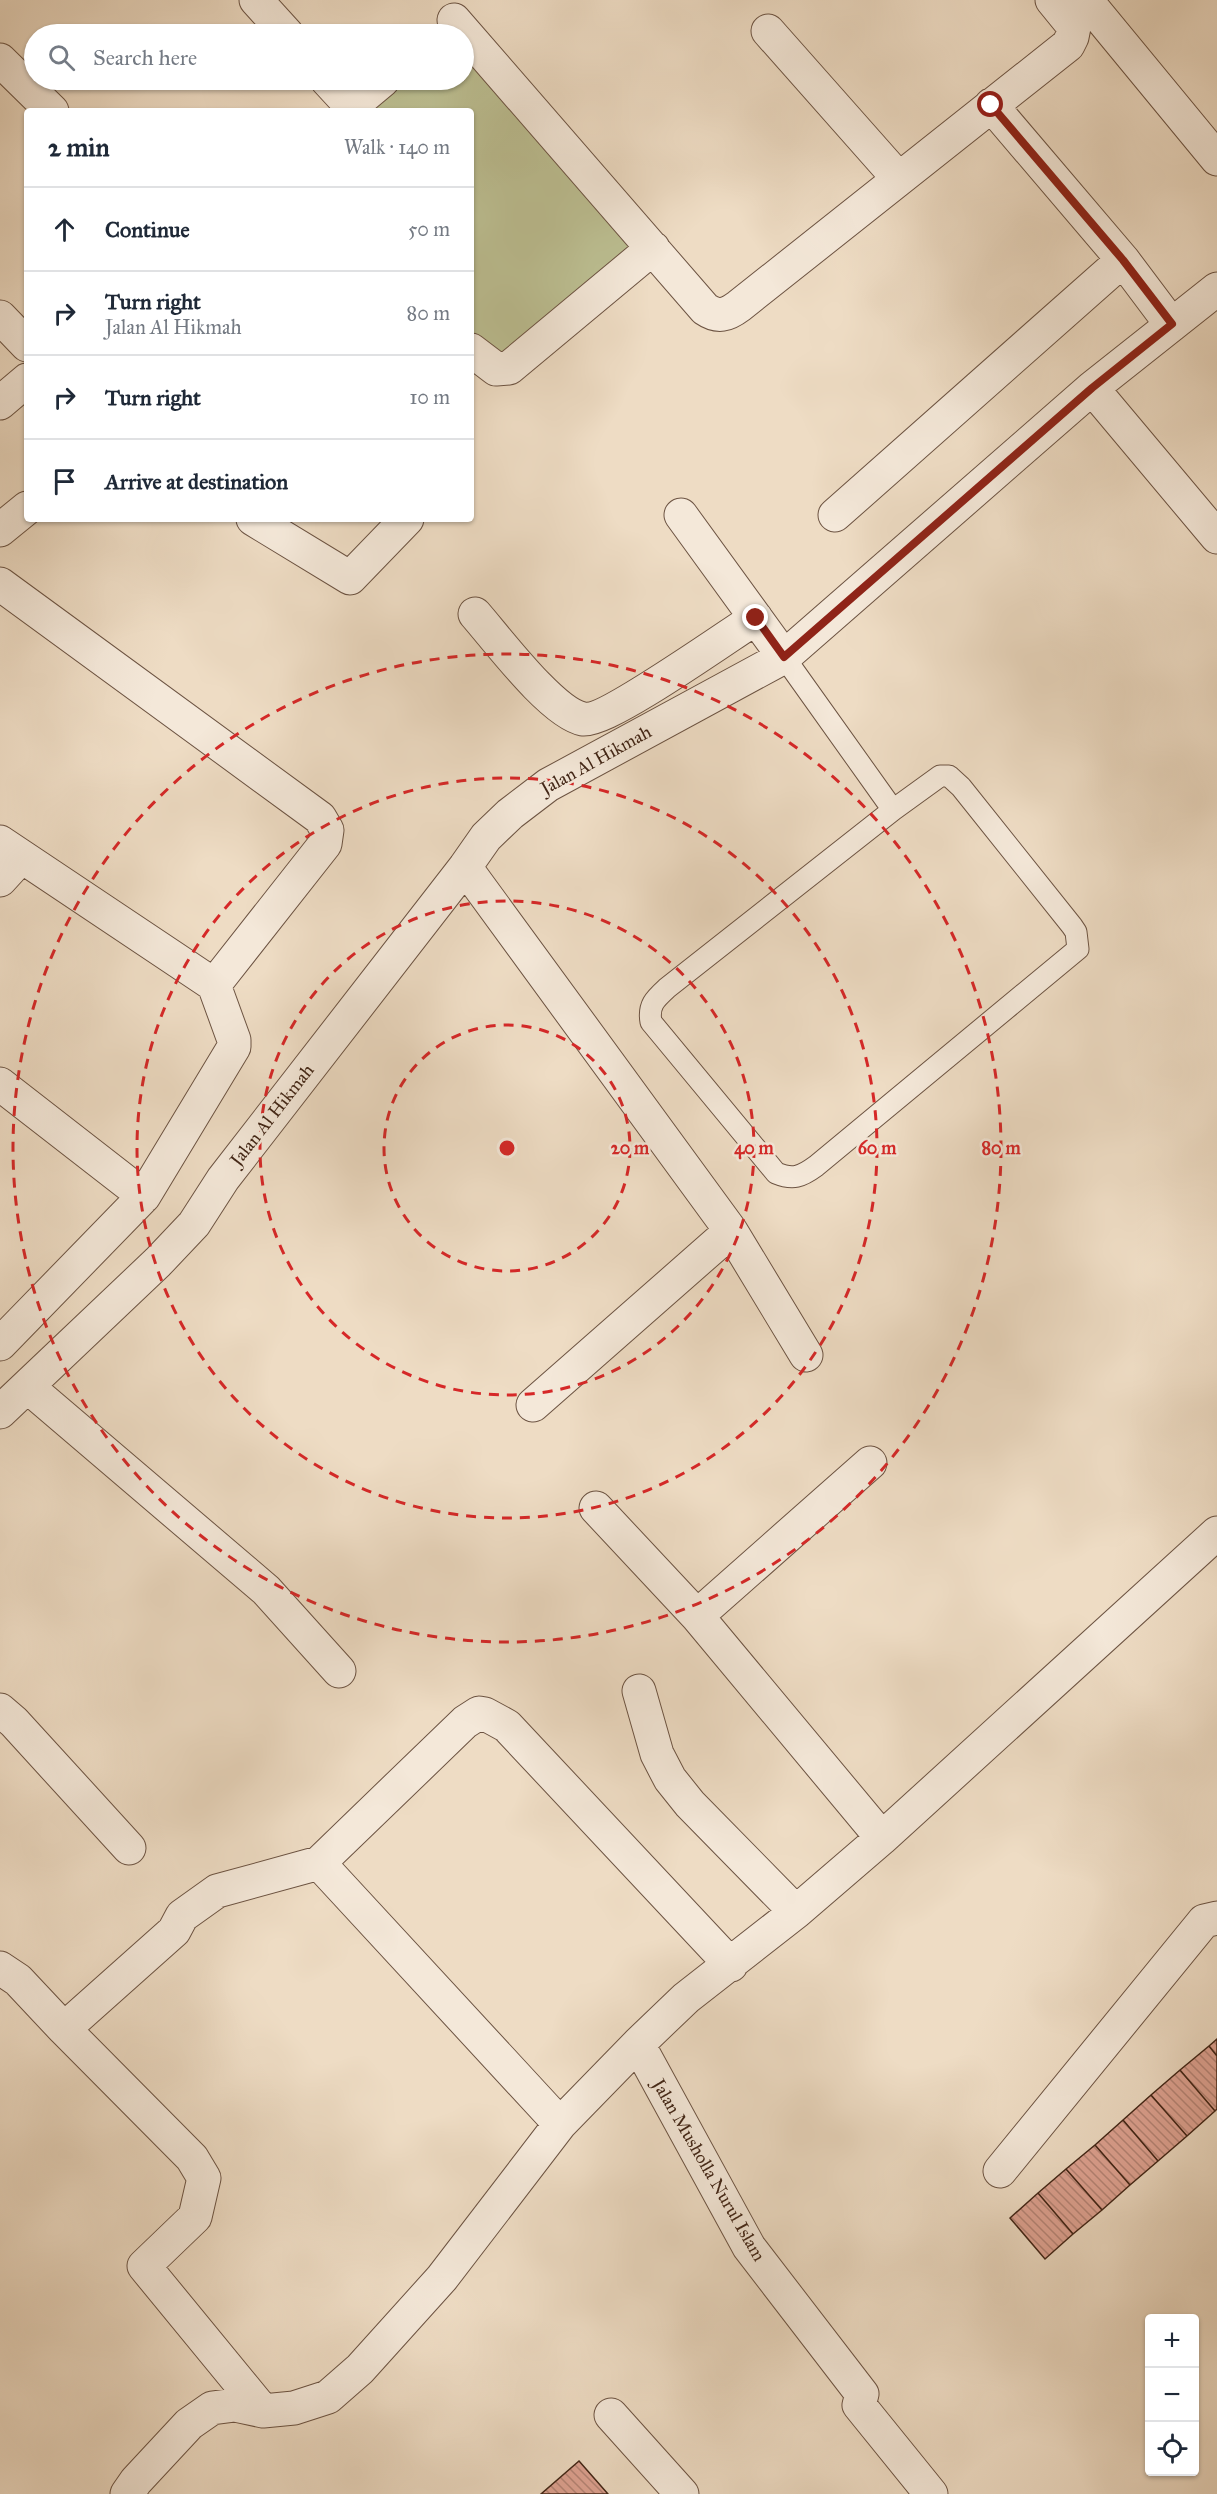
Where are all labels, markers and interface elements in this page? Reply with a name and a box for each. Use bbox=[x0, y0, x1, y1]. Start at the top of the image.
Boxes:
search box bbox=[24, 24, 474, 90]
icon: search bbox=[45, 41, 78, 74]
text: Search here bbox=[93, 44, 197, 71]
route start bbox=[977, 91, 1003, 117]
text: 2 min bbox=[48, 131, 109, 163]
text: Walk · 140 m bbox=[344, 135, 450, 159]
icon: ahead bbox=[48, 213, 81, 246]
text: Continue bbox=[105, 216, 190, 243]
text: 50 m bbox=[408, 217, 450, 241]
text: Turn right bbox=[105, 288, 201, 315]
icon: right bbox=[48, 297, 81, 330]
text: 80 m bbox=[407, 301, 450, 325]
text: Jalan Al Hikmah bbox=[105, 315, 242, 339]
icon: right bbox=[48, 381, 81, 414]
text: Turn right bbox=[105, 384, 201, 411]
text: 10 m bbox=[409, 385, 450, 409]
icon: arrive bbox=[48, 465, 81, 498]
text: Arrive at destination bbox=[105, 468, 288, 495]
route end bbox=[742, 604, 768, 630]
street label: Jalan Al Hikmah bbox=[535, 721, 656, 801]
street label: Jalan Al Hikmah bbox=[224, 1060, 319, 1172]
text: 20 m bbox=[611, 1137, 650, 1159]
text: 40 m bbox=[734, 1137, 775, 1160]
text: 60 m bbox=[858, 1137, 897, 1159]
text: 80 m bbox=[981, 1137, 1021, 1159]
centre of rings bbox=[497, 1138, 517, 1158]
street label: Jalan Musholla Nurul Islam bbox=[646, 2073, 770, 2266]
map controls bbox=[1145, 2314, 1199, 2476]
button: + bbox=[1145, 2314, 1199, 2368]
button: − bbox=[1145, 2368, 1199, 2422]
button: locate bbox=[1145, 2422, 1199, 2476]

